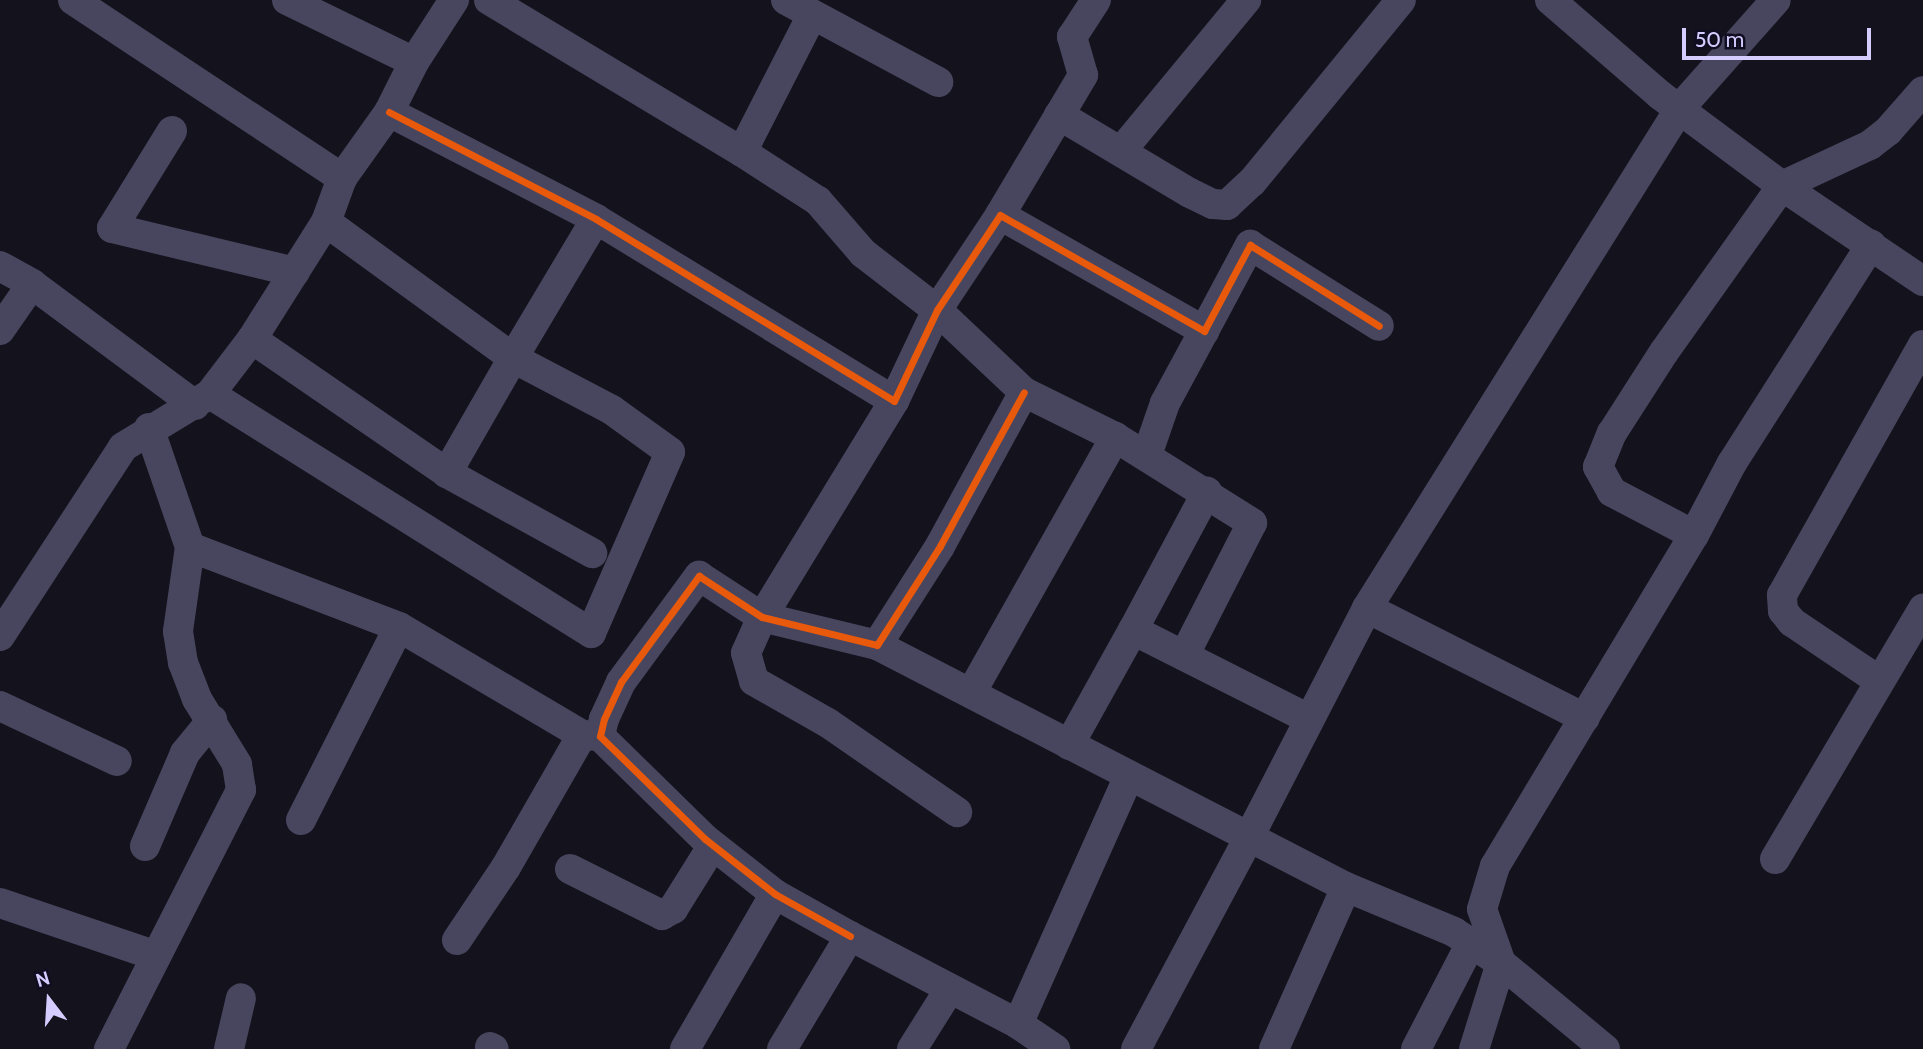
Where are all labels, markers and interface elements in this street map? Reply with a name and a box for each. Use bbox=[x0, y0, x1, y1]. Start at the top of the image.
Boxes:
scale bar bbox=[1685, 14, 1874, 58]
text: 50 m bbox=[1695, 27, 1744, 52]
north arrow bbox=[14, 965, 84, 1035]
text: N bbox=[33, 966, 53, 992]

